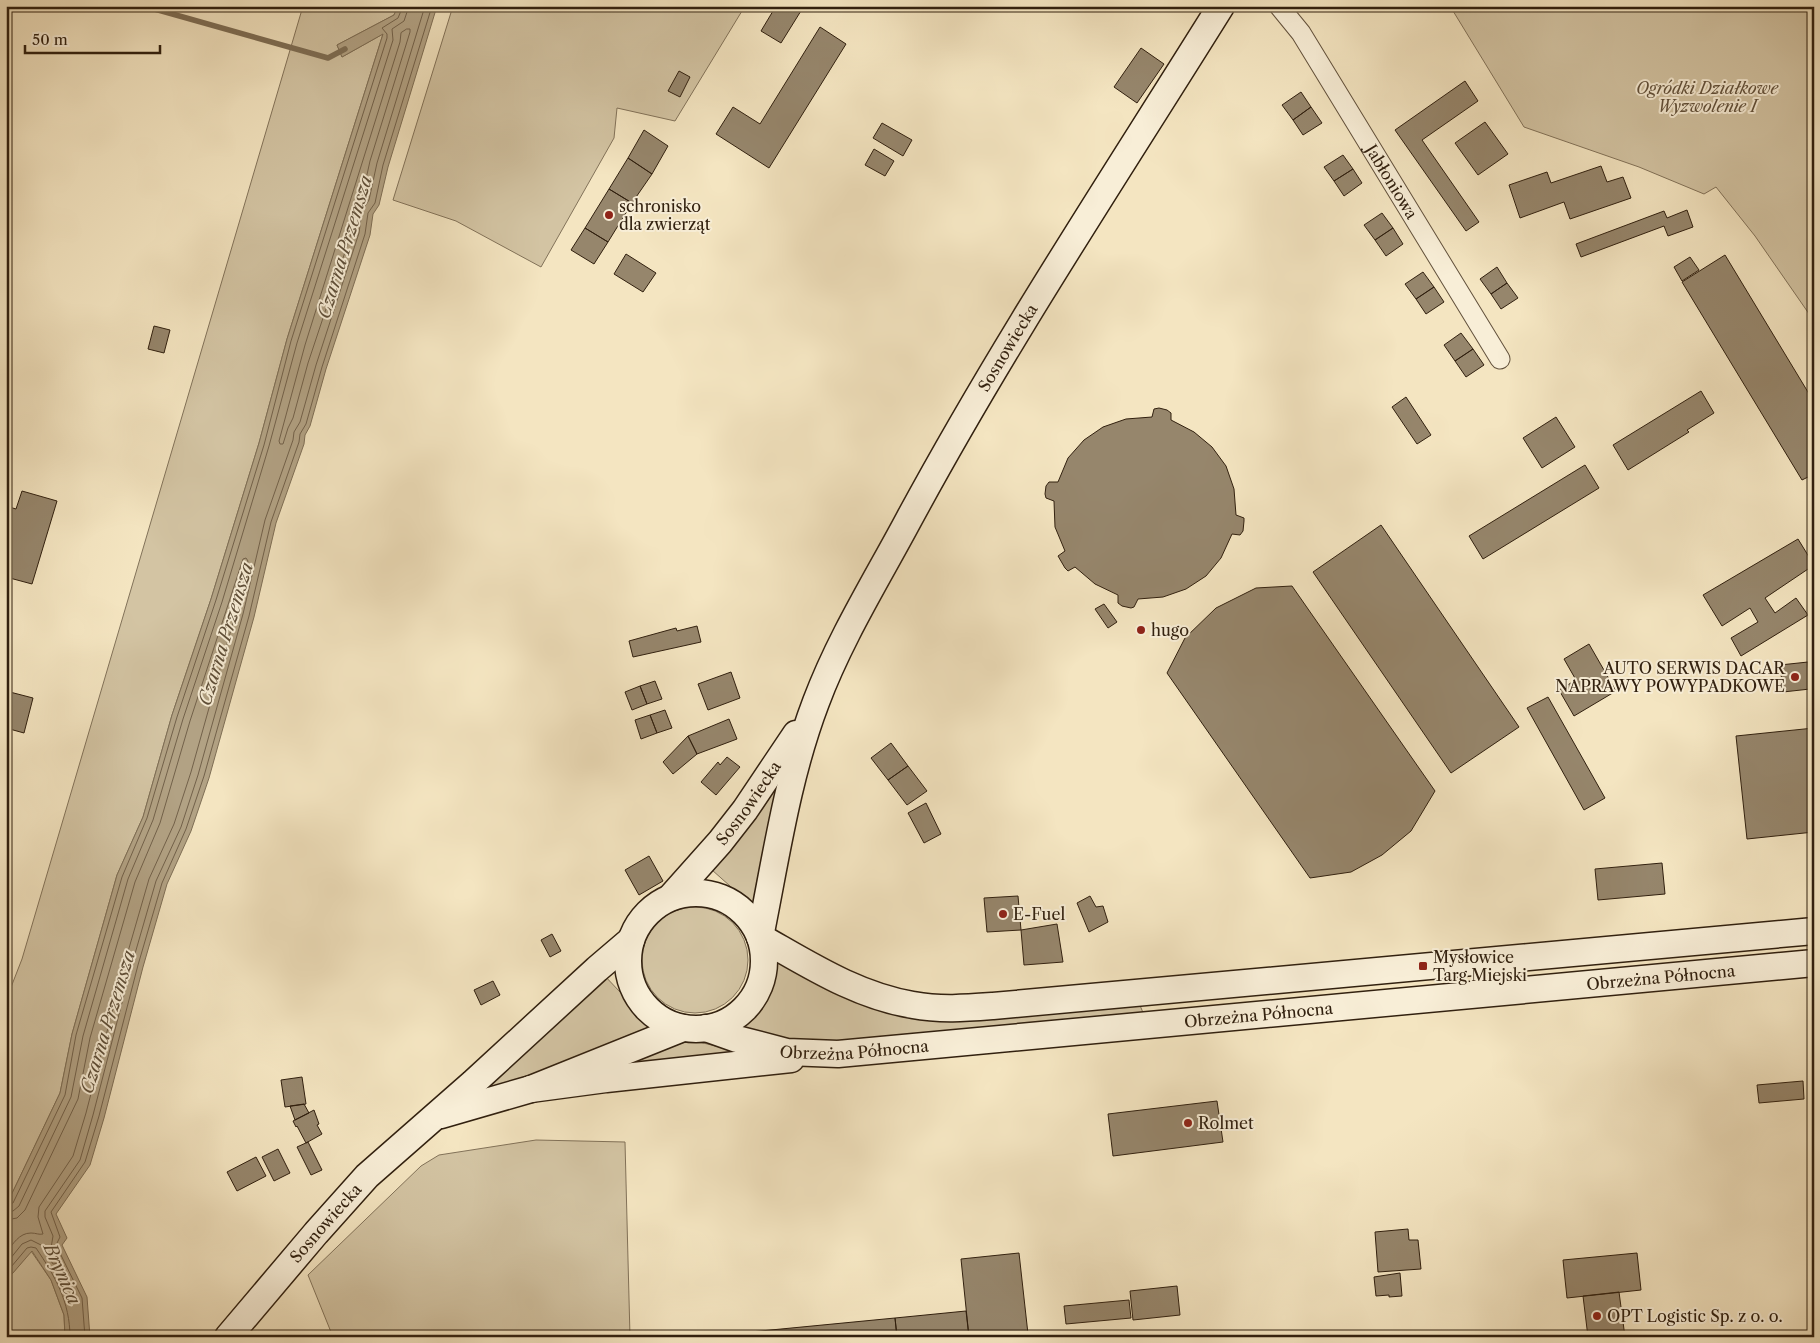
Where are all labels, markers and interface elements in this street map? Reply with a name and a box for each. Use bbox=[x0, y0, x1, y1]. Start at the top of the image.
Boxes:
scale bar bbox=[25, 22, 160, 54]
text: 50 m bbox=[32, 30, 68, 49]
park label: Ogródki Działkowe Wyzwolenie I bbox=[1636, 78, 1779, 116]
street label: Jabłoniowa bbox=[1360, 138, 1422, 223]
water label: Czarna Przemsza bbox=[313, 173, 377, 321]
place label: schronisko dla zwierząt bbox=[619, 196, 711, 234]
marker: schronisko dla zwierząt bbox=[603, 209, 615, 221]
street label: Sosnowiecka bbox=[973, 300, 1042, 395]
water label: Czarna Przemsza bbox=[194, 560, 258, 708]
place label: hugo bbox=[1151, 620, 1189, 640]
marker: hugo bbox=[1135, 624, 1147, 636]
place label: AUTO SERWIS DACAR NAPRAWY POWYPADKOWE bbox=[1555, 658, 1786, 696]
marker: AUTO SERWIS DACAR NAPRAWY POWYPADKOWE bbox=[1789, 671, 1801, 683]
street label: Sosnowiecka bbox=[712, 757, 785, 849]
place label: E-Fuel bbox=[1013, 904, 1065, 924]
marker: E-Fuel bbox=[997, 908, 1009, 920]
place label: Mysłowice Targ Miejski bbox=[1433, 947, 1527, 985]
water label: Czarna Przemsza bbox=[76, 948, 140, 1096]
marker: Mysłowice Targ Miejski bbox=[1417, 960, 1429, 972]
street label: Obrzeżna Północna bbox=[1586, 960, 1737, 994]
street label: Obrzeżna Północna bbox=[1183, 998, 1334, 1032]
street label: Obrzeżna Północna bbox=[778, 1036, 930, 1064]
place label: Rolmet bbox=[1198, 1113, 1254, 1133]
marker: Rolmet bbox=[1182, 1117, 1194, 1129]
street label: Sosnowiecka bbox=[285, 1179, 366, 1267]
water label: Brynica bbox=[38, 1238, 85, 1308]
place label: OPT Logistic Sp. z o. o. bbox=[1607, 1306, 1783, 1326]
marker: OPT Logistic Sp. z o. o. bbox=[1591, 1310, 1603, 1322]

